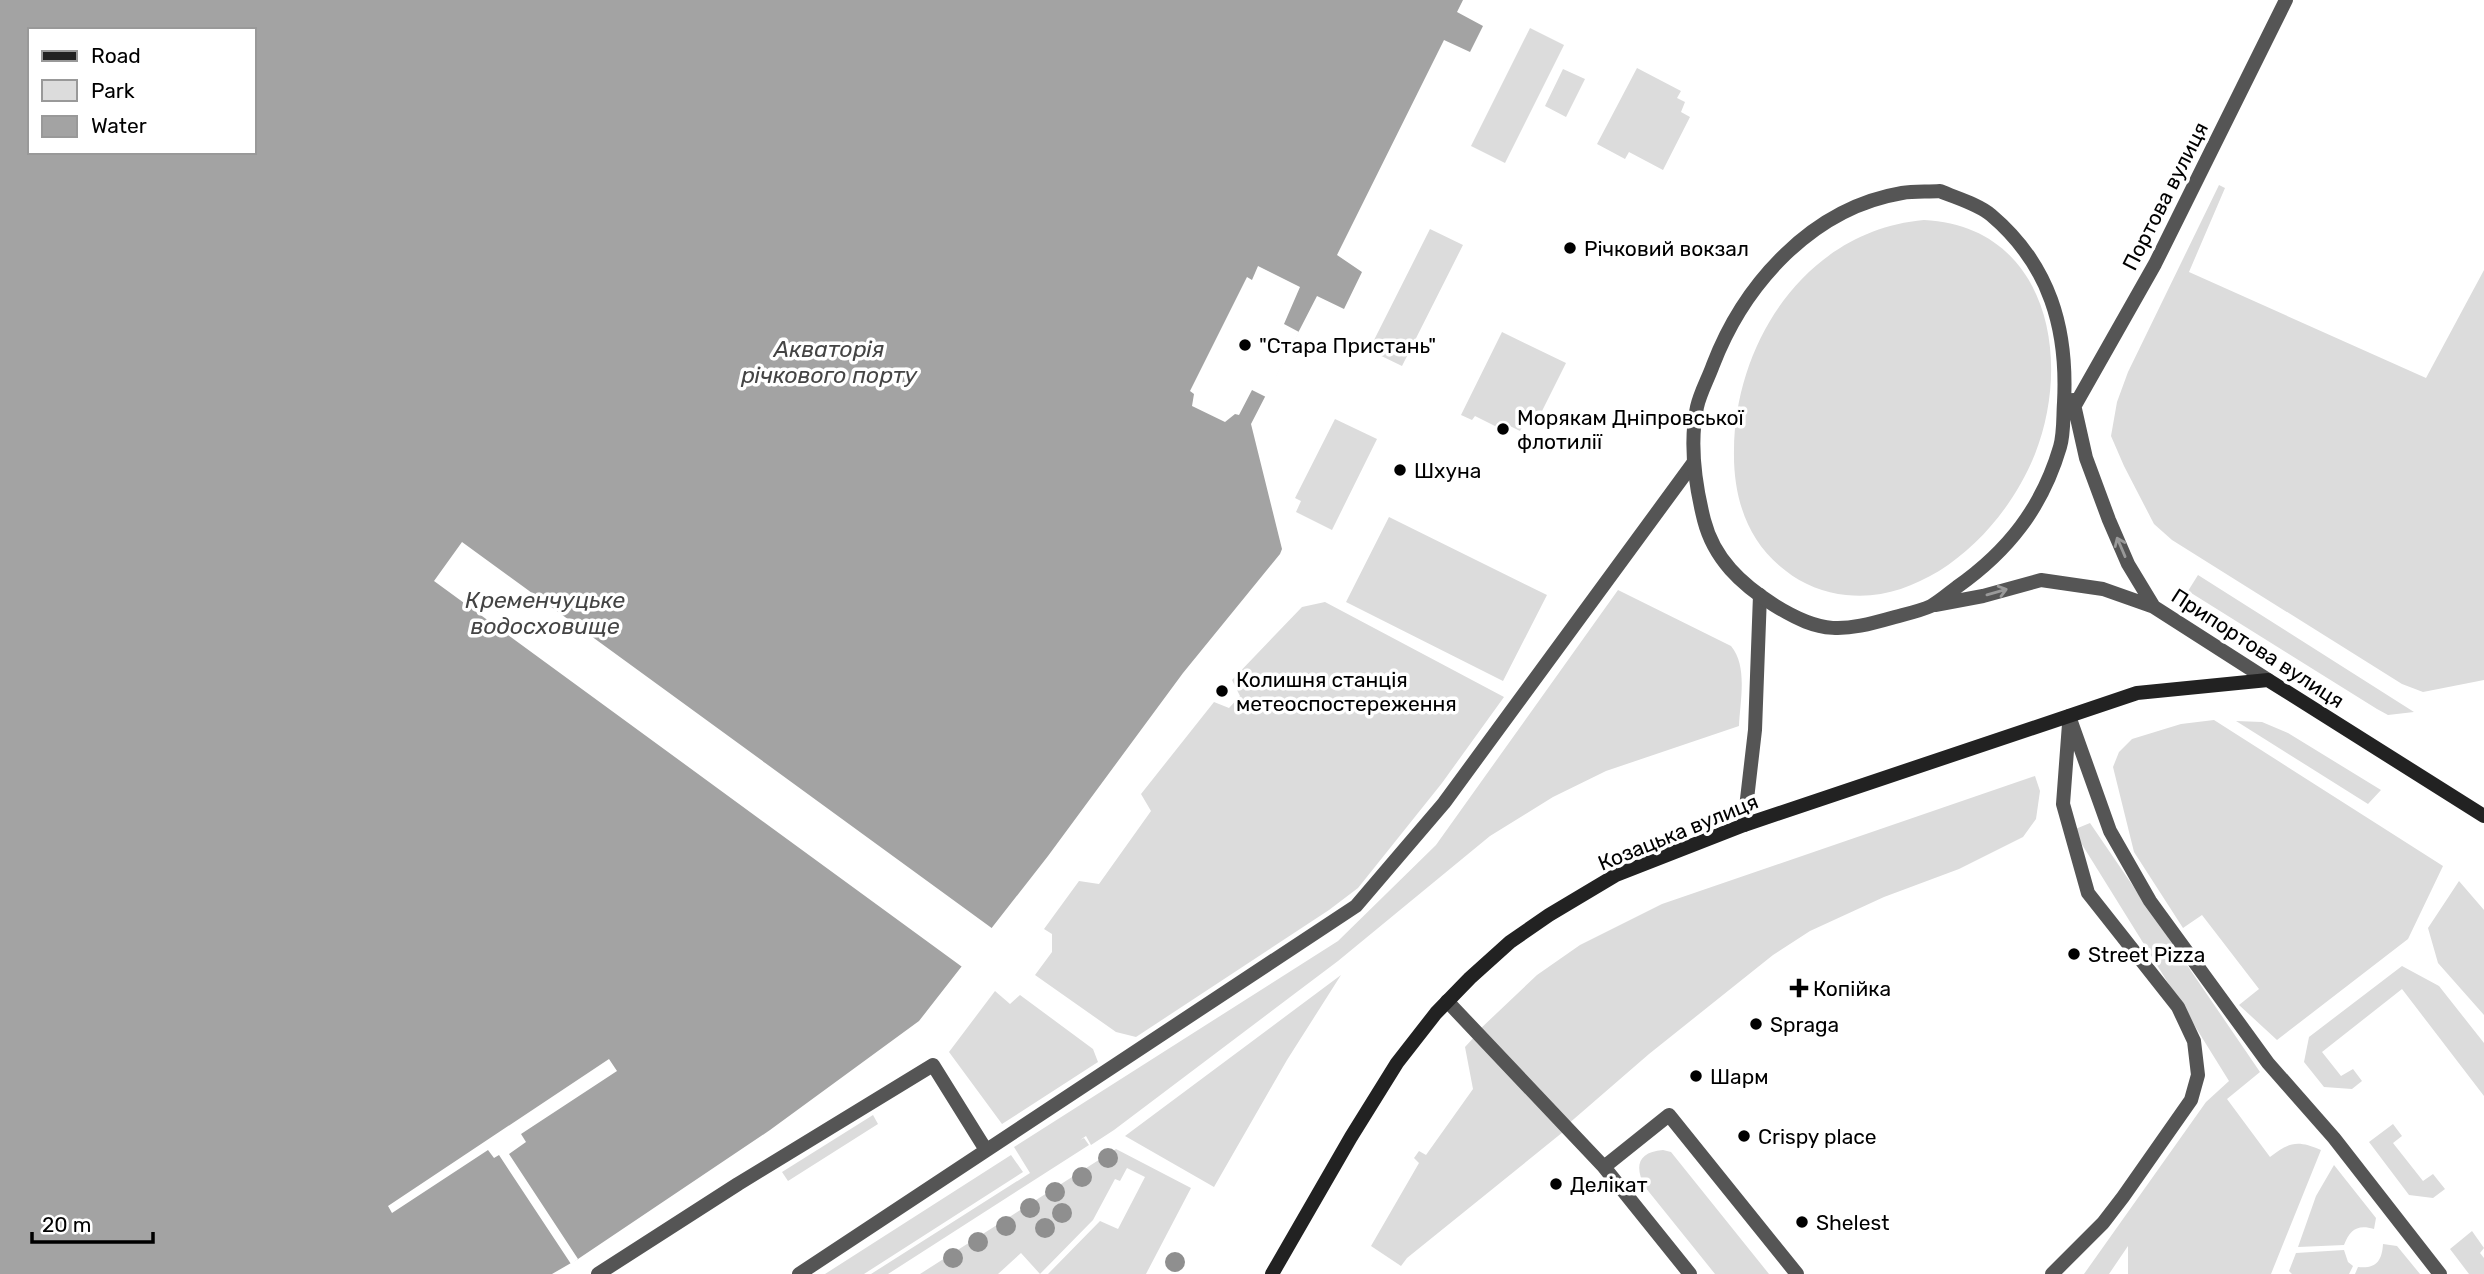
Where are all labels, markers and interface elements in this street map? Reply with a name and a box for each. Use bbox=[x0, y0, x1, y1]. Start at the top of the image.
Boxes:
legend bbox=[28, 28, 256, 154]
text: Road bbox=[91, 43, 141, 68]
text: Park bbox=[91, 78, 135, 103]
text: Water bbox=[91, 113, 147, 138]
street label: Портова вулиця bbox=[2117, 118, 2213, 274]
place label: Річковий вокзал bbox=[1584, 236, 1749, 261]
marker: Річковий вокзал bbox=[1562, 240, 1578, 256]
place label: "Стара Пристань" bbox=[1259, 333, 1436, 358]
water label: Акваторія річкового порту bbox=[741, 335, 919, 389]
marker: "Стара Пристань" bbox=[1237, 337, 1253, 353]
place label: Морякам Дніпровської флотилії bbox=[1517, 405, 1744, 454]
marker: Морякам Дніпровської флотилії bbox=[1495, 421, 1511, 437]
place label: Шхуна bbox=[1414, 458, 1481, 483]
marker: Шхуна bbox=[1392, 462, 1408, 478]
one-way arrow bbox=[2114, 537, 2127, 558]
street label: Припортова вулиця bbox=[2167, 583, 2349, 713]
one-way arrow bbox=[1985, 585, 2008, 598]
water label: Кременчуцьке водосховище bbox=[465, 586, 625, 640]
place label: Колишня станція метеоспостереження bbox=[1236, 667, 1457, 716]
marker: Колишня станція метеоспостереження bbox=[1214, 683, 1230, 699]
street label: Козацька вулиця bbox=[1594, 788, 1762, 876]
place label: Street Pizza bbox=[2088, 942, 2205, 967]
marker: Street Pizza bbox=[2066, 946, 2082, 962]
place label: Копійка bbox=[1813, 976, 1891, 1001]
marker: Копійка bbox=[1791, 980, 1807, 996]
place label: Spraga bbox=[1770, 1012, 1839, 1037]
marker: Spraga bbox=[1748, 1016, 1764, 1032]
place label: Шарм bbox=[1710, 1064, 1769, 1089]
marker: Шарм bbox=[1688, 1068, 1704, 1084]
place label: Crispy place bbox=[1758, 1124, 1877, 1149]
marker: Crispy place bbox=[1736, 1128, 1752, 1144]
place label: Делікат bbox=[1570, 1172, 1648, 1197]
marker: Делікат bbox=[1548, 1176, 1564, 1192]
scale bar bbox=[32, 1200, 152, 1244]
place label: Shelest bbox=[1816, 1210, 1889, 1235]
text: 20 m bbox=[42, 1212, 91, 1237]
marker: Shelest bbox=[1794, 1214, 1810, 1230]

